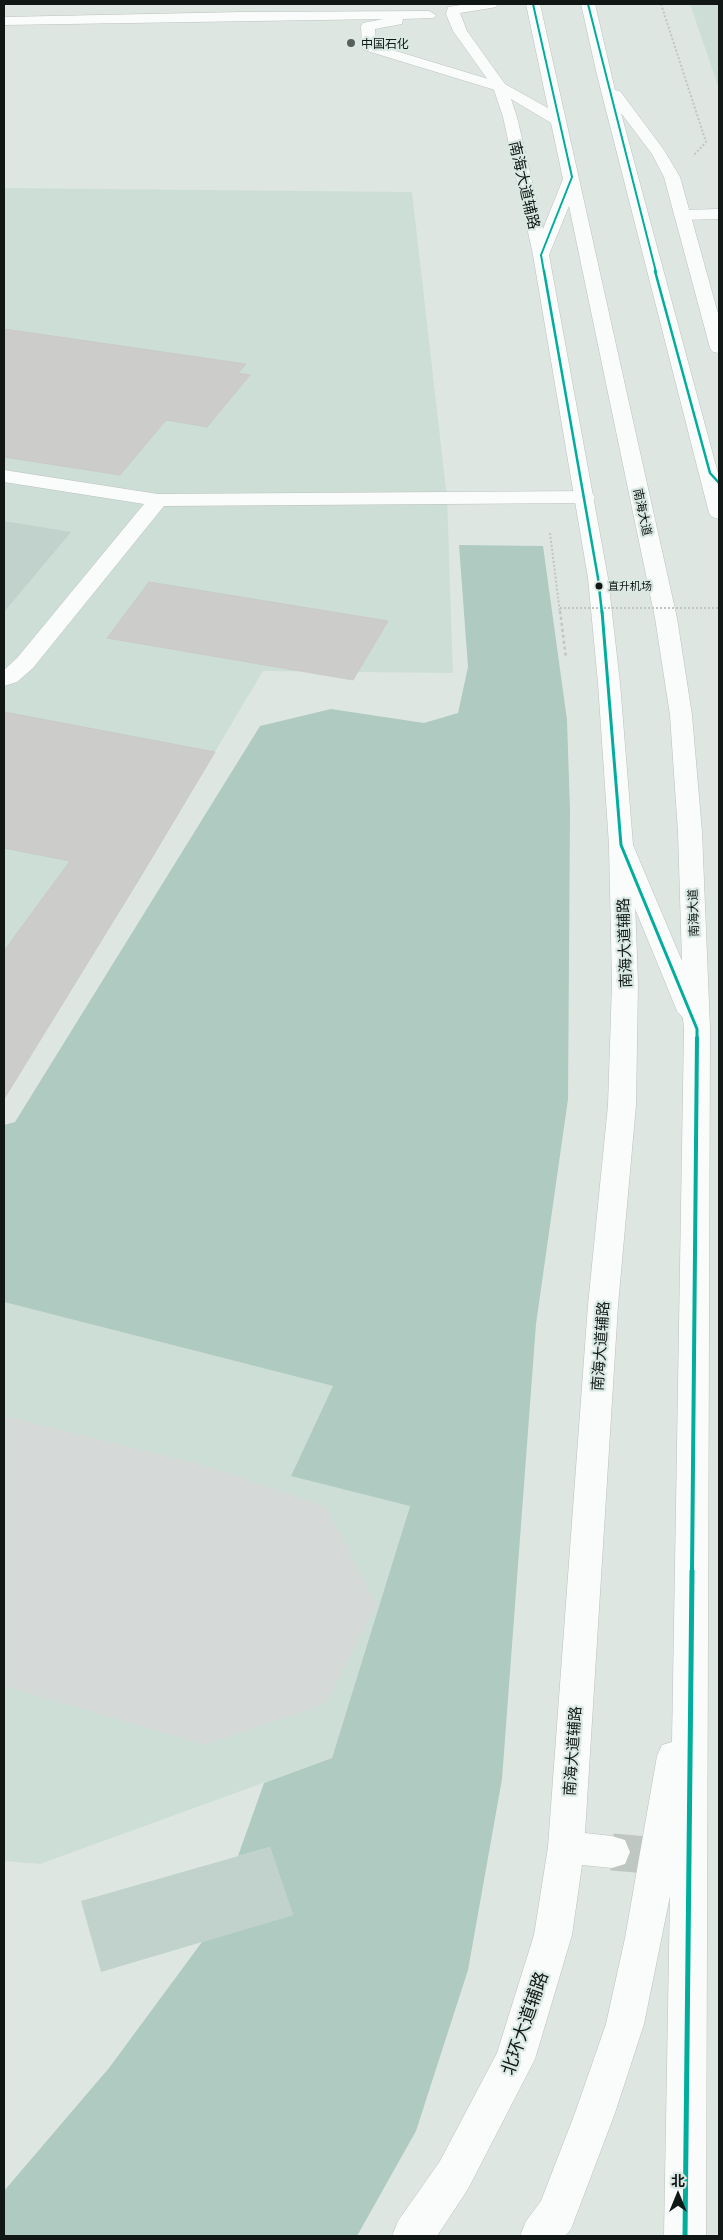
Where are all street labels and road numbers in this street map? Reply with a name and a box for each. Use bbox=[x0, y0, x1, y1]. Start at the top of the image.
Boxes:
street label: 南海大道辅路 bbox=[506, 139, 544, 231]
street label: 南海大道 bbox=[631, 487, 655, 537]
street label: 南海大道 bbox=[685, 889, 701, 937]
street label: 南海大道辅路 bbox=[613, 898, 635, 988]
street label: 南海大道辅路 bbox=[588, 1300, 612, 1392]
street label: 南海大道辅路 bbox=[560, 1705, 584, 1797]
street label: 北环大道辅路 bbox=[496, 1968, 552, 2078]

